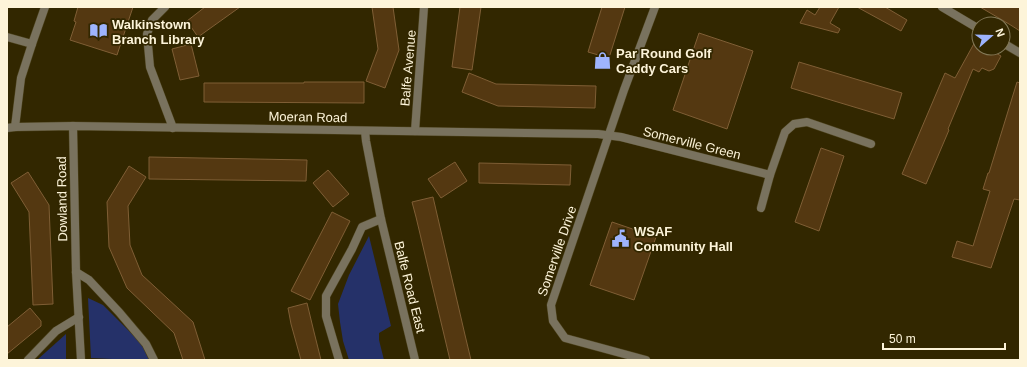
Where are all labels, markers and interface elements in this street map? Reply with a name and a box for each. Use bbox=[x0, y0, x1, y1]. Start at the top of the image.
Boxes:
north arrow bbox=[971, 16, 1011, 56]
place label: Walkinstown Branch Library bbox=[112, 17, 205, 47]
library icon: Walkinstown Branch Library bbox=[89, 21, 109, 41]
text: N bbox=[993, 27, 1007, 38]
street label: Balfe Avenue bbox=[397, 29, 419, 107]
place label: Par Round Golf Caddy Cars bbox=[616, 46, 712, 76]
shop icon: Par Round Golf Caddy Cars bbox=[593, 50, 613, 70]
street label: Moeran Road bbox=[268, 109, 348, 125]
street label: Somerville Green bbox=[641, 124, 743, 162]
street label: Dowland Road bbox=[54, 156, 70, 242]
street label: Somerville Drive bbox=[535, 204, 579, 298]
place label: WSAF Community Hall bbox=[634, 224, 733, 254]
public building icon: WSAF Community Hall bbox=[611, 228, 631, 248]
street label: Balfe Road East bbox=[391, 240, 429, 335]
scale bar bbox=[883, 325, 1005, 351]
text: 50 m bbox=[889, 332, 916, 346]

